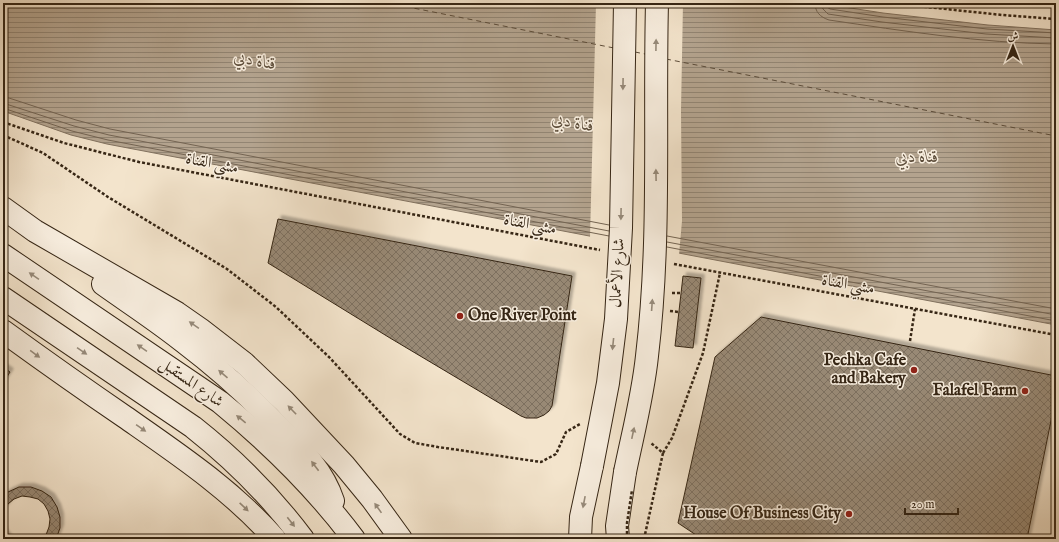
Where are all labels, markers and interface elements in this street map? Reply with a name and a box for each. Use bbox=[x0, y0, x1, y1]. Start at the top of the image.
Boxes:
north arrow bbox=[993, 26, 1033, 66]
text: ش bbox=[1008, 30, 1019, 44]
one-way arrow bbox=[653, 38, 659, 51]
water label: قناة دبي bbox=[231, 47, 278, 78]
one-way arrow bbox=[620, 78, 626, 91]
water label: قناة دبي bbox=[549, 109, 596, 140]
water label: قناة دبي bbox=[895, 147, 939, 171]
street label: مشي القناة bbox=[183, 149, 240, 183]
one-way arrow bbox=[653, 168, 659, 181]
one-way arrow bbox=[618, 208, 624, 221]
street label: مشي القناة bbox=[501, 210, 558, 244]
street label: شارع الأعمال bbox=[603, 238, 632, 308]
street label: مشي القناة bbox=[819, 271, 876, 303]
one-way arrow bbox=[28, 272, 39, 280]
one-way arrow bbox=[648, 299, 655, 311]
place label: One River Point bbox=[468, 306, 577, 326]
marker: One River Point bbox=[455, 311, 465, 321]
one-way arrow bbox=[189, 321, 200, 329]
one-way arrow bbox=[610, 338, 616, 350]
one-way arrow bbox=[136, 344, 147, 352]
one-way arrow bbox=[77, 347, 87, 355]
one-way arrow bbox=[29, 350, 40, 358]
place label: Pechka Cafe and Bakery bbox=[824, 351, 907, 389]
street label: شارع المستقبل bbox=[154, 354, 227, 414]
marker: Pechka Cafe and Bakery bbox=[909, 365, 919, 375]
one-way arrow bbox=[218, 369, 229, 378]
place label: Falafel Farm bbox=[933, 381, 1018, 401]
marker: Falafel Farm bbox=[1020, 386, 1030, 396]
one-way arrow bbox=[287, 405, 297, 415]
one-way arrow bbox=[235, 415, 246, 424]
one-way arrow bbox=[136, 424, 146, 432]
one-way arrow bbox=[630, 427, 636, 440]
one-way arrow bbox=[311, 460, 319, 471]
scale bar bbox=[905, 490, 958, 516]
one-way arrow bbox=[581, 496, 587, 508]
text: 20 m bbox=[911, 497, 934, 512]
one-way arrow bbox=[239, 502, 249, 512]
one-way arrow bbox=[374, 503, 382, 513]
place label: House Of Business City bbox=[683, 504, 842, 524]
marker: House Of Business City bbox=[844, 509, 854, 519]
one-way arrow bbox=[286, 517, 295, 528]

